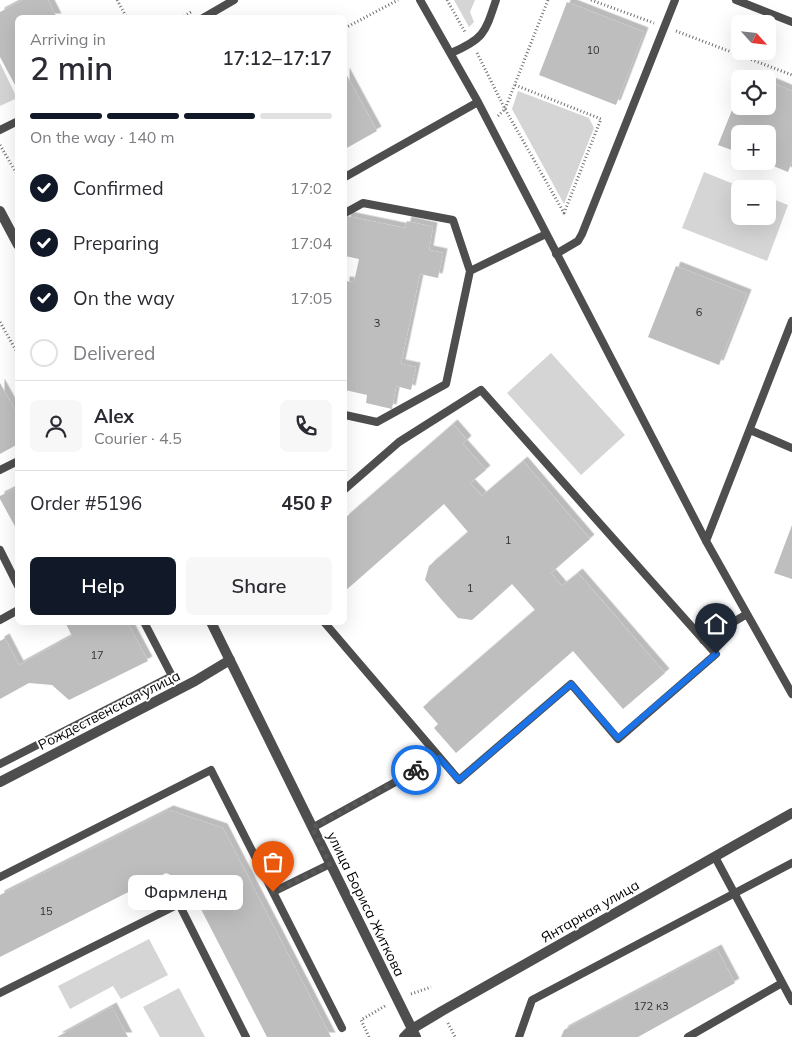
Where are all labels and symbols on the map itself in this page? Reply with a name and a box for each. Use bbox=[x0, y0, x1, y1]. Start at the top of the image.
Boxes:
north arrow bbox=[731, 15, 776, 60]
house number: 10 bbox=[586, 43, 600, 57]
house number: 6 bbox=[696, 305, 703, 319]
house number: 3 bbox=[374, 316, 380, 330]
house number: 1 bbox=[505, 533, 511, 547]
house number: 1 bbox=[467, 581, 473, 595]
pin bbox=[695, 603, 737, 654]
house number: 17 bbox=[90, 648, 104, 662]
street label: Рождественская улица bbox=[35, 666, 183, 754]
courier bbox=[391, 745, 441, 795]
street label: улица Бориса Житкова bbox=[323, 829, 409, 979]
pin bbox=[252, 841, 294, 892]
callout: Фармленд bbox=[128, 874, 243, 910]
street label: Янтарная улица bbox=[538, 876, 642, 946]
house number: 15 bbox=[39, 904, 53, 918]
house number: 172 к3 bbox=[633, 999, 669, 1013]

